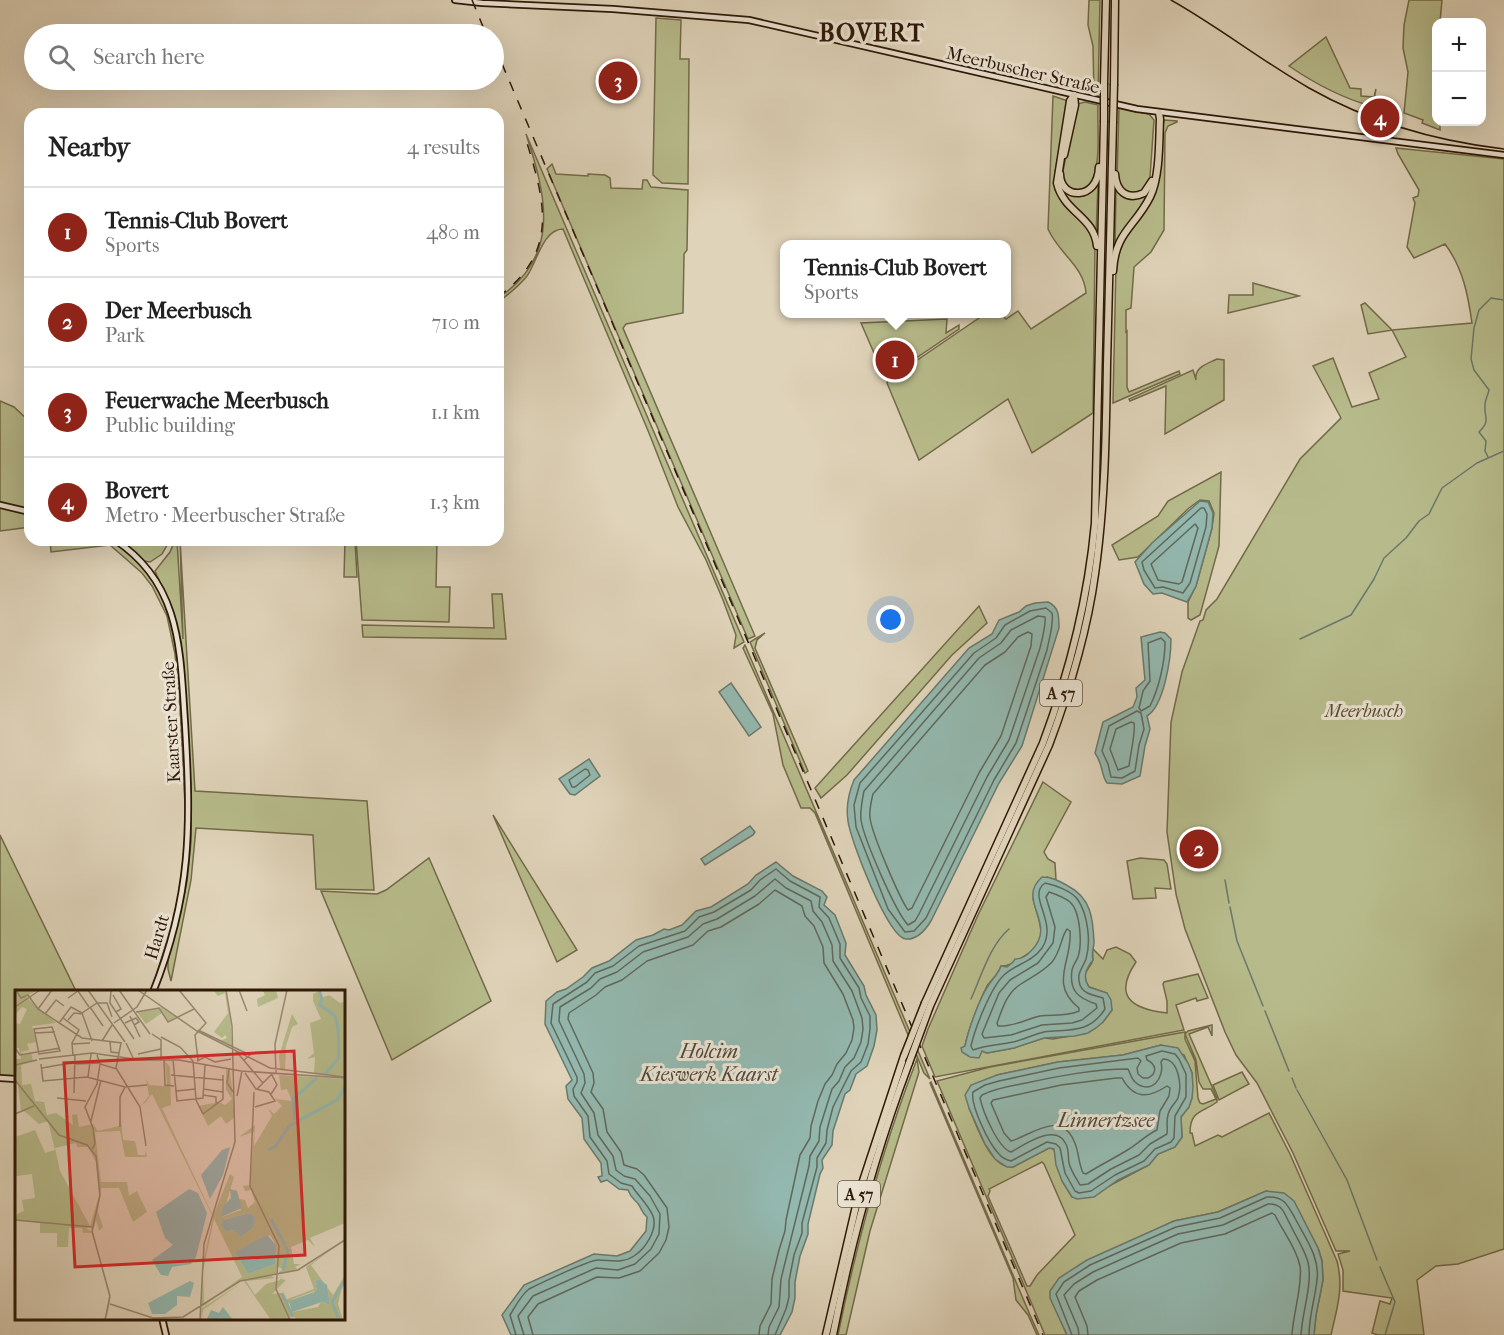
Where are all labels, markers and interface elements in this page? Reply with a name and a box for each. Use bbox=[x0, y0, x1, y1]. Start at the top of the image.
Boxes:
map controls bbox=[1432, 18, 1486, 126]
button: + bbox=[1432, 18, 1486, 72]
district label: BOVERT bbox=[819, 19, 925, 47]
search box bbox=[24, 24, 504, 90]
icon: search bbox=[45, 41, 78, 74]
street label: Meerbuscher Straße bbox=[944, 43, 1102, 98]
text: Search here bbox=[93, 44, 205, 70]
pin: 3 bbox=[598, 58, 638, 104]
button: − bbox=[1432, 72, 1486, 126]
pin: 4 bbox=[1360, 96, 1400, 140]
text: Nearby bbox=[48, 132, 130, 163]
text: 4 results bbox=[407, 136, 480, 159]
text: Tennis-Club Bovert bbox=[105, 208, 288, 234]
text: 1 bbox=[64, 221, 71, 244]
text: 480 m bbox=[426, 221, 480, 244]
text: Sports bbox=[105, 234, 159, 257]
popup bbox=[780, 240, 1011, 318]
text: Tennis-Club Bovert bbox=[804, 255, 987, 281]
text: Sports bbox=[804, 281, 858, 304]
text: Der Meerbusch bbox=[105, 298, 252, 324]
text: 2 bbox=[62, 311, 73, 334]
text: 710 m bbox=[431, 311, 480, 334]
text: Park bbox=[105, 324, 145, 347]
pin: 1 bbox=[876, 338, 914, 382]
text: Feuerwache Meerbusch bbox=[105, 388, 329, 414]
text: 3 bbox=[63, 401, 72, 424]
text: 1.1 km bbox=[431, 401, 480, 424]
text: Public building bbox=[105, 414, 235, 437]
text: Bovert bbox=[105, 478, 169, 504]
text: 4 bbox=[62, 491, 73, 514]
text: 1.3 km bbox=[430, 491, 480, 514]
text: Metro · Meerbuscher Straße bbox=[105, 504, 345, 527]
your location bbox=[876, 605, 905, 634]
street label: Kaarster Straße bbox=[158, 661, 185, 783]
road number: A 57 bbox=[1040, 680, 1082, 706]
park label: Meerbusch bbox=[1323, 701, 1403, 722]
pin: 2 bbox=[1180, 826, 1218, 872]
street label: Hardt bbox=[141, 911, 174, 962]
inset map bbox=[15, 990, 345, 1320]
water label: Holcim Kieswerk Kaarst bbox=[638, 1040, 780, 1086]
water label: Linnertzsee bbox=[1056, 1109, 1155, 1132]
road number: A 57 bbox=[838, 1181, 880, 1207]

